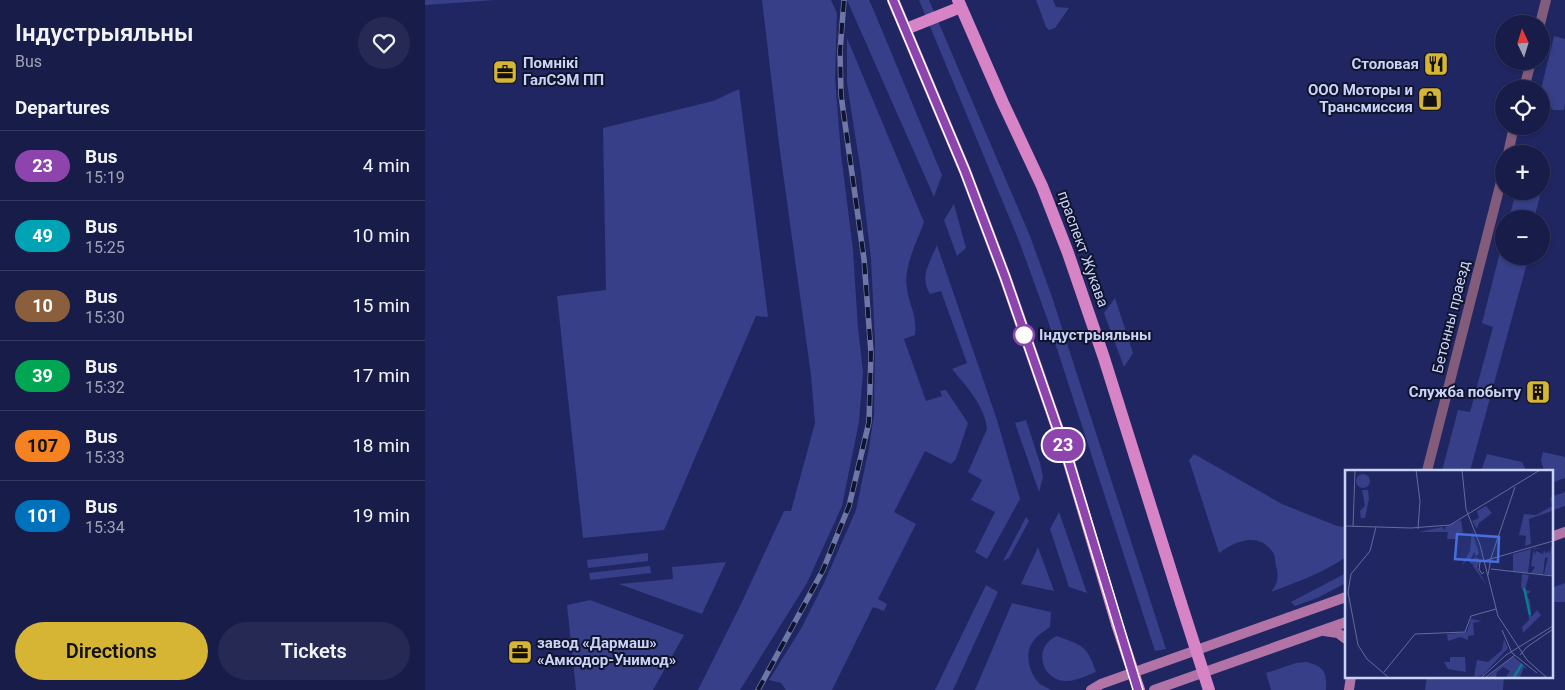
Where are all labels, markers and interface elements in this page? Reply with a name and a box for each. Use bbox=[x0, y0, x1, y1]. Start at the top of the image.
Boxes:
north arrow bbox=[1495, 15, 1550, 70]
map controls bbox=[1495, 15, 1550, 265]
button: heart bbox=[358, 17, 410, 69]
text: Індустрыяльны bbox=[15, 19, 194, 47]
restaurant icon: Столовая bbox=[1423, 51, 1449, 77]
text: Bus bbox=[15, 52, 42, 71]
place label: Помнікі ГалСЭМ ПП bbox=[523, 54, 604, 89]
place label: Столовая bbox=[1352, 55, 1419, 73]
office icon: Помнікі ГалСЭМ ПП bbox=[492, 59, 518, 85]
button: locate bbox=[1495, 80, 1550, 135]
place label: ООО Моторы и Трансмиссия bbox=[1308, 81, 1413, 116]
shop icon: ООО Моторы и Трансмиссия bbox=[1417, 86, 1443, 112]
text: Departures bbox=[15, 96, 110, 119]
text: Bus bbox=[85, 145, 118, 168]
button: + bbox=[1495, 145, 1550, 200]
text: 4 min bbox=[363, 154, 410, 177]
text: 23 bbox=[32, 155, 53, 176]
text: 15:19 bbox=[85, 168, 125, 187]
street label: праспект Жукава bbox=[1054, 188, 1112, 310]
button: − bbox=[1495, 210, 1550, 265]
text: Bus bbox=[85, 215, 118, 238]
text: 10 min bbox=[352, 224, 410, 247]
text: 49 bbox=[32, 225, 53, 246]
text: 15:25 bbox=[85, 238, 125, 257]
street label: Бетонны праезд bbox=[1428, 259, 1474, 375]
text: Bus bbox=[85, 285, 118, 308]
text: 15 min bbox=[352, 294, 410, 317]
text: 10 bbox=[32, 295, 53, 316]
text: 15:30 bbox=[85, 308, 125, 327]
marker: Індустрыяльны bbox=[1013, 324, 1035, 346]
place label: Індустрыяльны bbox=[1039, 326, 1151, 344]
text: Bus bbox=[85, 355, 118, 378]
text: 17 min bbox=[352, 364, 410, 387]
text: 39 bbox=[32, 365, 53, 386]
text: 15:32 bbox=[85, 378, 125, 397]
building icon: Служба побыту bbox=[1525, 379, 1551, 405]
place label: Служба побыту bbox=[1409, 383, 1521, 401]
text: Bus bbox=[85, 425, 118, 448]
line badge: 23 bbox=[1041, 429, 1085, 461]
text: 18 min bbox=[352, 434, 410, 457]
text: 23 bbox=[1053, 434, 1073, 455]
text: 107 bbox=[27, 435, 58, 456]
text: 15:33 bbox=[85, 448, 125, 467]
inset map bbox=[1345, 470, 1553, 678]
text: Bus bbox=[85, 495, 118, 518]
text: 19 min bbox=[352, 504, 410, 527]
text: 101 bbox=[27, 505, 58, 526]
text: 15:34 bbox=[85, 518, 125, 537]
button: Directions bbox=[15, 622, 208, 680]
button: Tickets bbox=[218, 622, 410, 680]
place label: завод «Дармаш» «Амкодор-Унимод» bbox=[537, 634, 676, 669]
office icon: завод «Дармаш» «Амкодор-Унимод» bbox=[507, 639, 533, 665]

